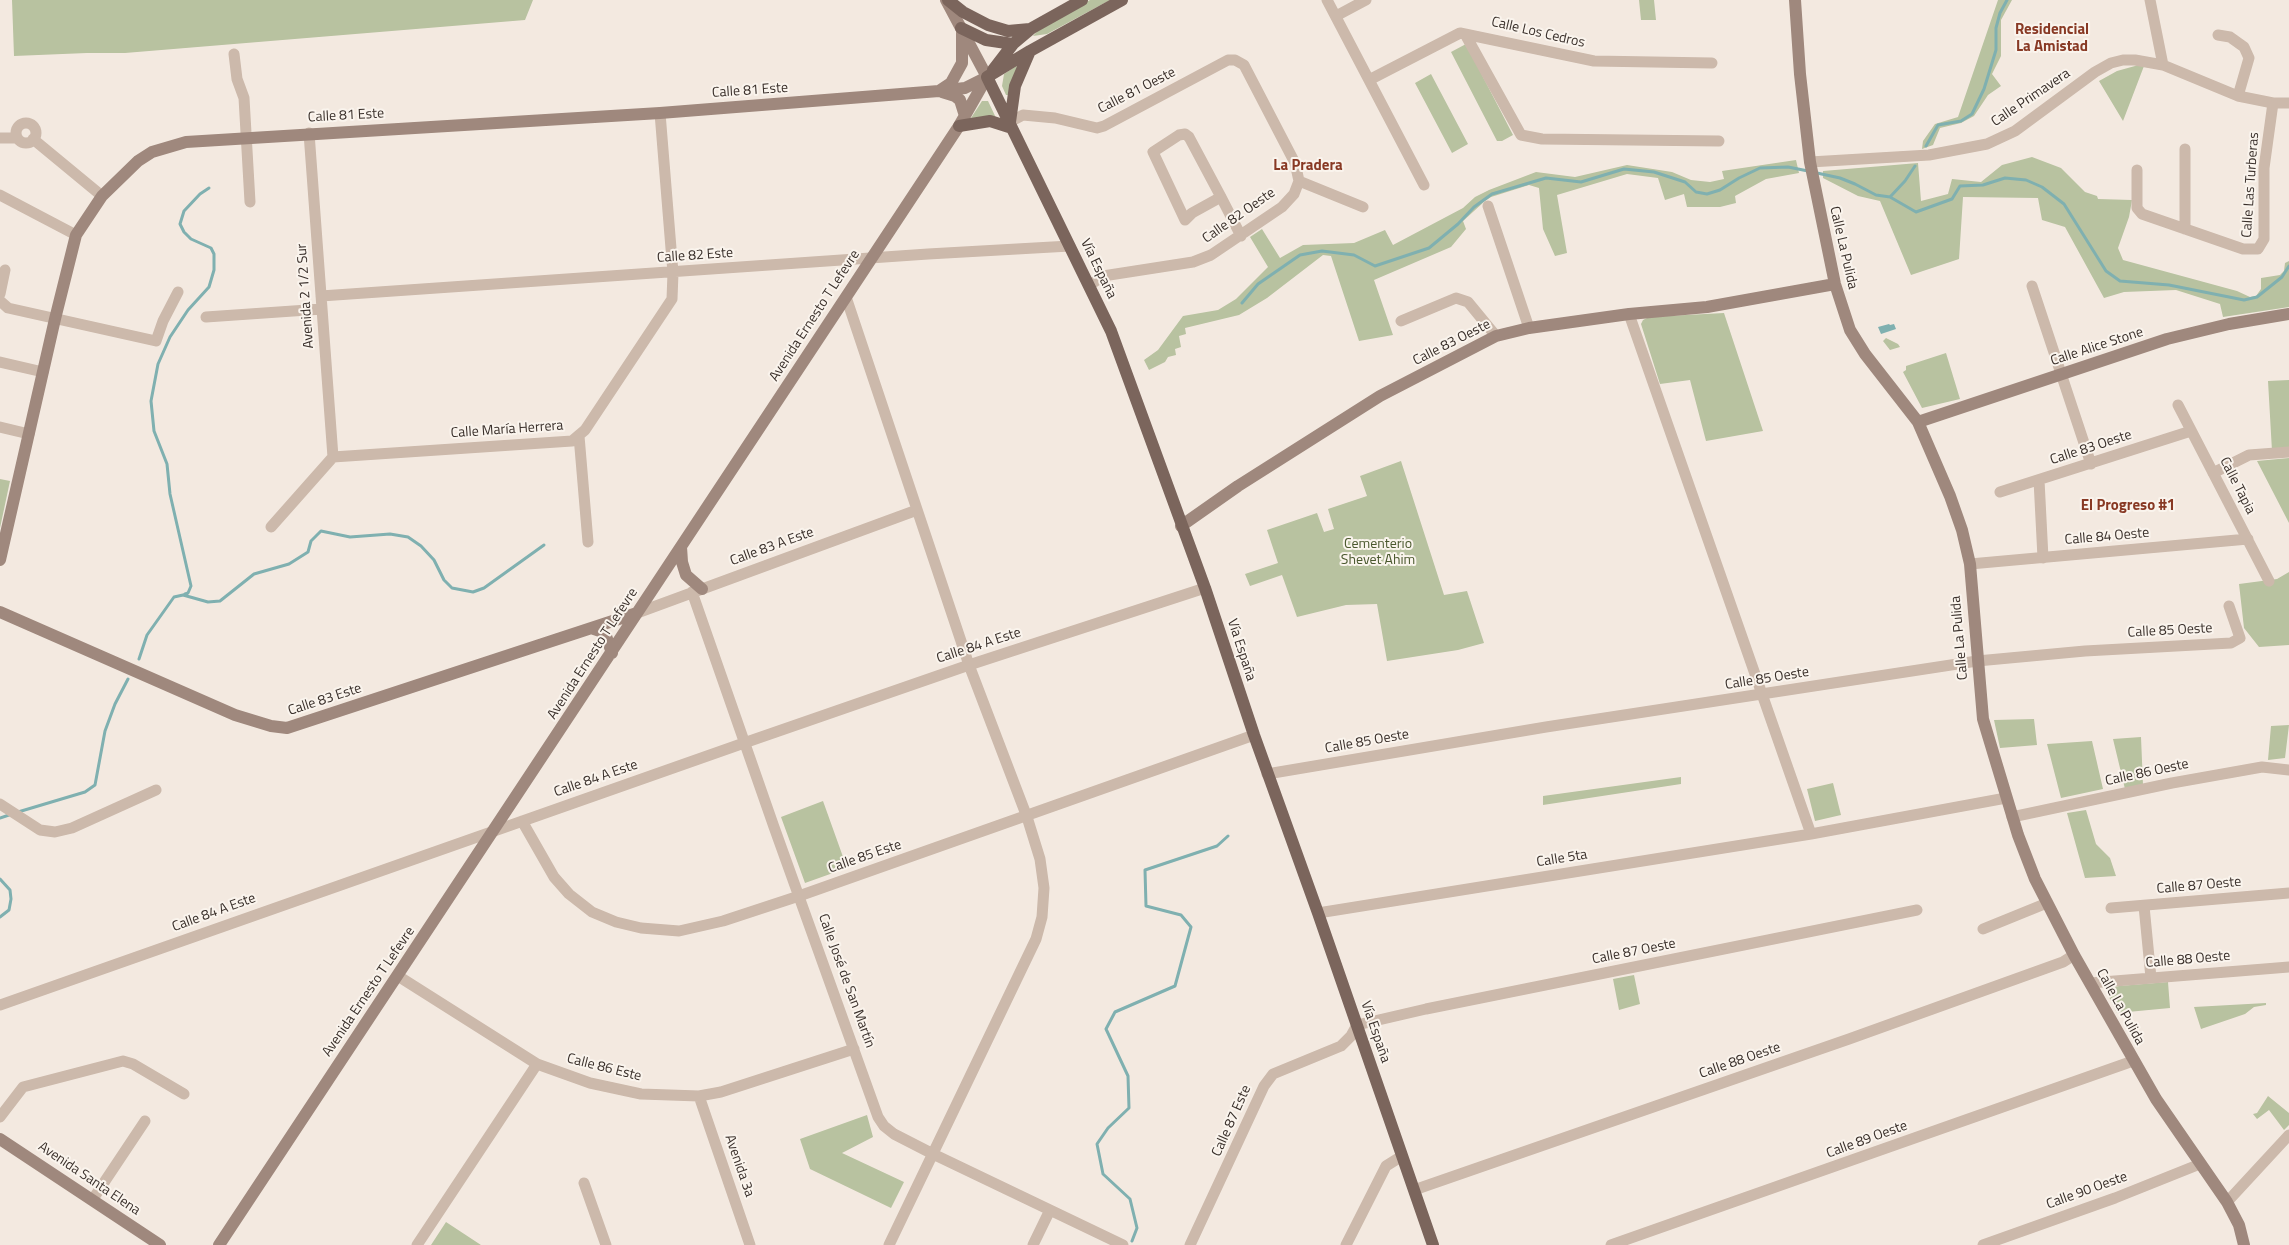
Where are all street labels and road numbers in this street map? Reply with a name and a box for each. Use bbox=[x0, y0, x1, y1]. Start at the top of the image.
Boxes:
street label: Calle Los Cedros bbox=[1490, 14, 1586, 52]
street label: Calle 81 Oeste bbox=[1095, 64, 1179, 118]
street label: Calle Primavera bbox=[1988, 65, 2074, 131]
street label: Calle 81 Este bbox=[711, 80, 789, 102]
street label: Calle 81 Este bbox=[307, 106, 385, 126]
street label: Calle Las Turberas bbox=[2239, 132, 2263, 238]
street label: Calle 82 Oeste bbox=[1199, 185, 1279, 247]
street label: Calle La Pulida bbox=[1825, 205, 1861, 291]
street label: Vía España bbox=[1076, 236, 1120, 302]
street label: Avenida 2 1/2 Sur bbox=[294, 243, 318, 349]
street label: Calle 82 Este bbox=[656, 245, 734, 267]
street label: Avenida Ernesto T Lefevre bbox=[766, 247, 864, 385]
street label: Calle 83 Oeste bbox=[1410, 316, 1494, 370]
street label: Calle Alice Stone bbox=[2049, 324, 2145, 370]
street label: Calle María Herrera bbox=[450, 418, 564, 442]
street label: Calle 83 Oeste bbox=[2048, 427, 2134, 469]
street label: Calle Tapia bbox=[2215, 455, 2259, 517]
street label: Calle 83 A Este bbox=[728, 524, 816, 570]
street label: Calle 84 Oeste bbox=[2064, 525, 2150, 549]
street label: Avenida Ernesto T Lefevre bbox=[544, 585, 642, 723]
street label: Calle La Pulida bbox=[1948, 595, 1972, 681]
street label: Vía España bbox=[1223, 617, 1259, 683]
street label: Calle 85 Oeste bbox=[2127, 620, 2213, 642]
street label: Calle 84 A Este bbox=[935, 624, 1023, 668]
street label: Calle 85 Oeste bbox=[1724, 664, 1810, 694]
street label: Calle 83 Este bbox=[286, 680, 364, 720]
street label: Calle 85 Oeste bbox=[1324, 726, 1410, 758]
street label: Calle 86 Oeste bbox=[2104, 756, 2190, 790]
street label: Calle 84 A Este bbox=[552, 757, 640, 801]
street label: Calle 85 Este bbox=[826, 837, 904, 877]
street label: Calle 5ta bbox=[1535, 847, 1589, 871]
street label: Calle 87 Oeste bbox=[2156, 874, 2242, 898]
street label: Calle 84 A Este bbox=[170, 890, 258, 936]
street label: Calle José de San Martín bbox=[814, 912, 878, 1050]
street label: Avenida Ernesto T Lefevre bbox=[319, 924, 419, 1060]
street label: Calle 87 Oeste bbox=[1591, 936, 1677, 968]
street label: Calle 88 Oeste bbox=[2145, 948, 2231, 972]
street label: Calle La Pulida bbox=[2092, 966, 2148, 1048]
street label: Vía España bbox=[1357, 999, 1393, 1065]
street label: Calle 88 Oeste bbox=[1697, 1039, 1783, 1083]
street label: Calle 86 Este bbox=[565, 1051, 643, 1085]
street label: Calle 87 Este bbox=[1209, 1083, 1255, 1159]
street label: Calle 89 Oeste bbox=[1824, 1118, 1910, 1162]
street label: Avenida 3a bbox=[721, 1133, 757, 1199]
street label: Avenida Santa Elena bbox=[35, 1139, 143, 1219]
street label: Calle 90 Oeste bbox=[2044, 1169, 2130, 1213]

